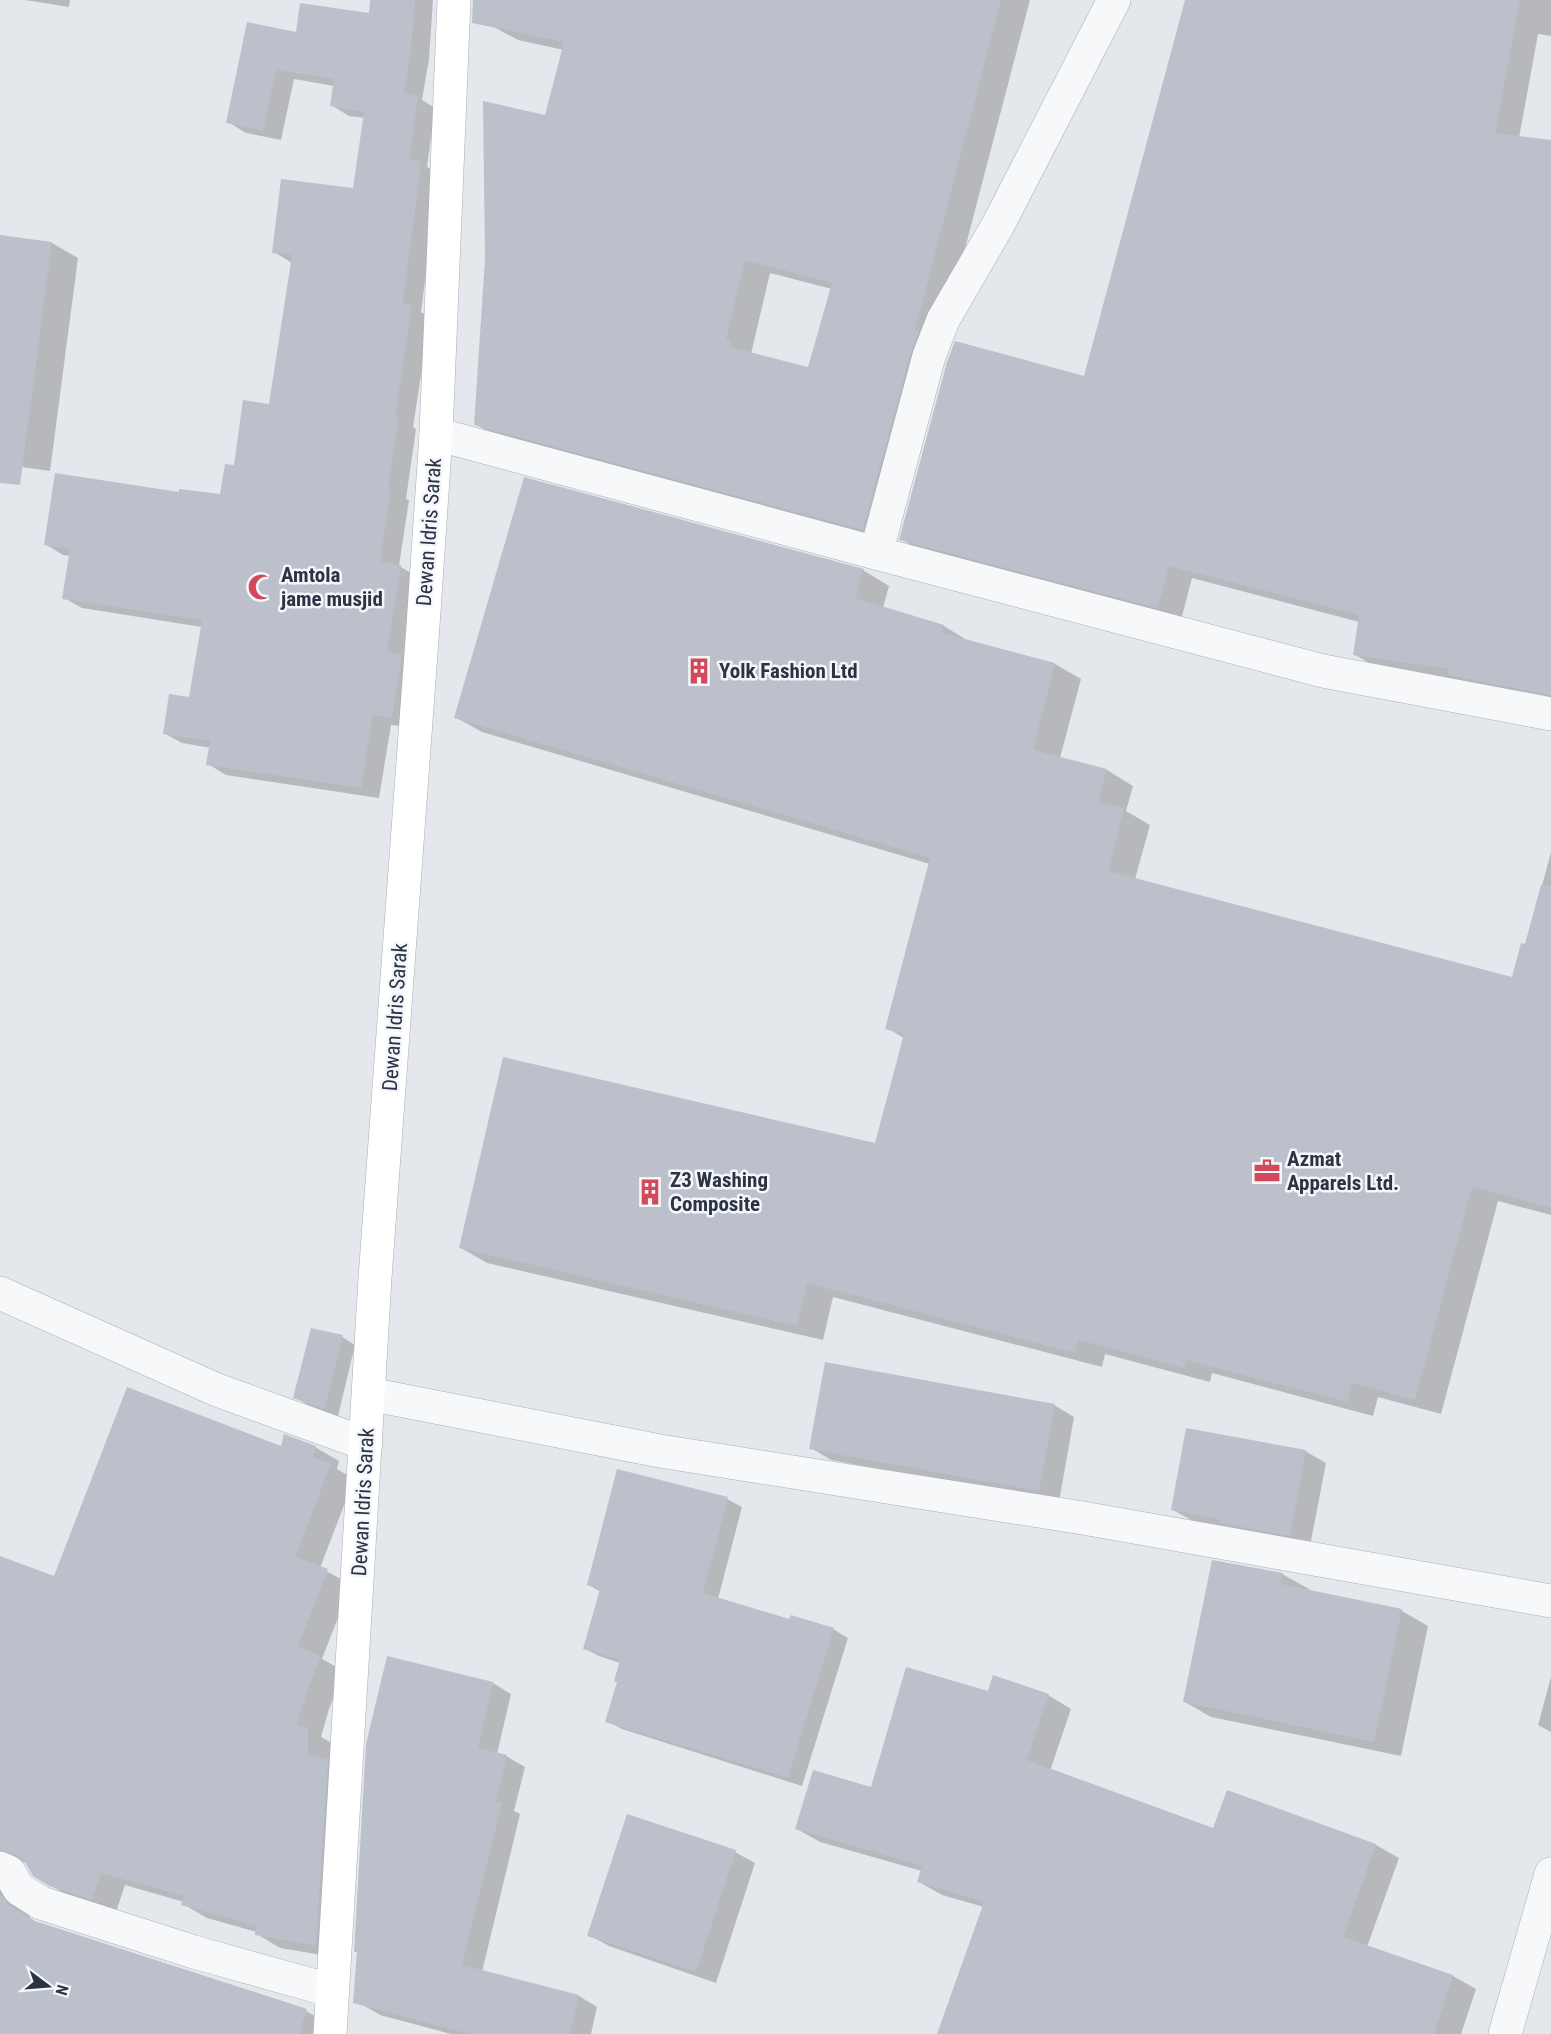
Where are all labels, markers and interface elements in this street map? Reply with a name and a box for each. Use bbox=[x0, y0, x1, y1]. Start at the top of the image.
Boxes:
street label: Dewan Idris Sarak bbox=[412, 457, 446, 607]
place label: Amtola jame musjid bbox=[280, 563, 383, 611]
mosque icon: Amtola jame musjid bbox=[246, 572, 276, 602]
building icon: Yolk Fashion Ltd bbox=[684, 656, 714, 686]
place label: Yolk Fashion Ltd bbox=[719, 659, 858, 683]
street label: Dewan Idris Sarak bbox=[378, 942, 412, 1092]
place label: Azmat Apparels Ltd. bbox=[1287, 1147, 1399, 1195]
office icon: Azmat Apparels Ltd. bbox=[1252, 1156, 1282, 1186]
place label: Z3 Washing Composite bbox=[670, 1168, 768, 1216]
building icon: Z3 Washing Composite bbox=[635, 1177, 665, 1207]
street label: Dewan Idris Sarak bbox=[347, 1427, 379, 1577]
north arrow bbox=[18, 1956, 78, 2016]
text: N bbox=[51, 1983, 72, 1997]

